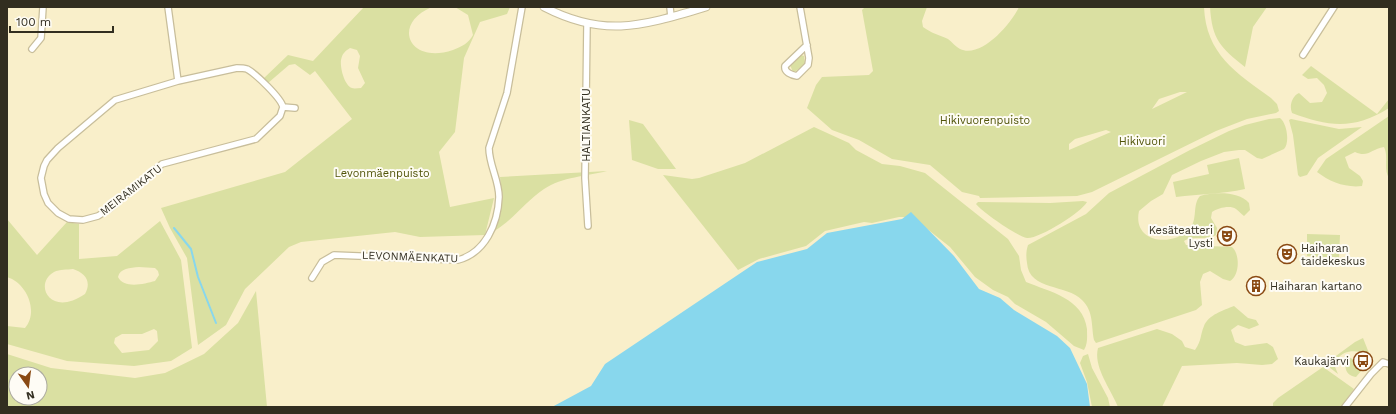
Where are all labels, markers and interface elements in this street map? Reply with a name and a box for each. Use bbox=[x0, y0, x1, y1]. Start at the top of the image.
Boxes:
scale bar bbox=[10, 8, 113, 34]
text: 100 m bbox=[16, 15, 51, 29]
street label: HALTIANKATU bbox=[580, 88, 593, 162]
park label: Hikivuorenpuisto bbox=[940, 114, 1030, 127]
park label: Hikivuori bbox=[1119, 135, 1165, 148]
street label: MEIRAMIKATU bbox=[98, 162, 164, 218]
park label: Levonmäenpuisto bbox=[334, 167, 430, 180]
place label: Kesäteatteri Lysti bbox=[1149, 224, 1213, 250]
theatre icon: Kesäteatteri Lysti bbox=[1216, 225, 1238, 247]
place label: Haiharan taidekeskus bbox=[1301, 242, 1365, 268]
theatre icon: Haiharan taidekeskus bbox=[1276, 243, 1298, 265]
street label: LEVONMÄENKATU bbox=[362, 248, 458, 265]
building icon: Haiharan kartano bbox=[1245, 275, 1267, 297]
place label: Haiharan kartano bbox=[1270, 280, 1362, 293]
bus stop icon: Kaukajärvi bbox=[1352, 350, 1374, 372]
place label: Kaukajärvi bbox=[1294, 355, 1349, 368]
north arrow bbox=[8, 366, 48, 406]
text: N bbox=[25, 388, 36, 403]

